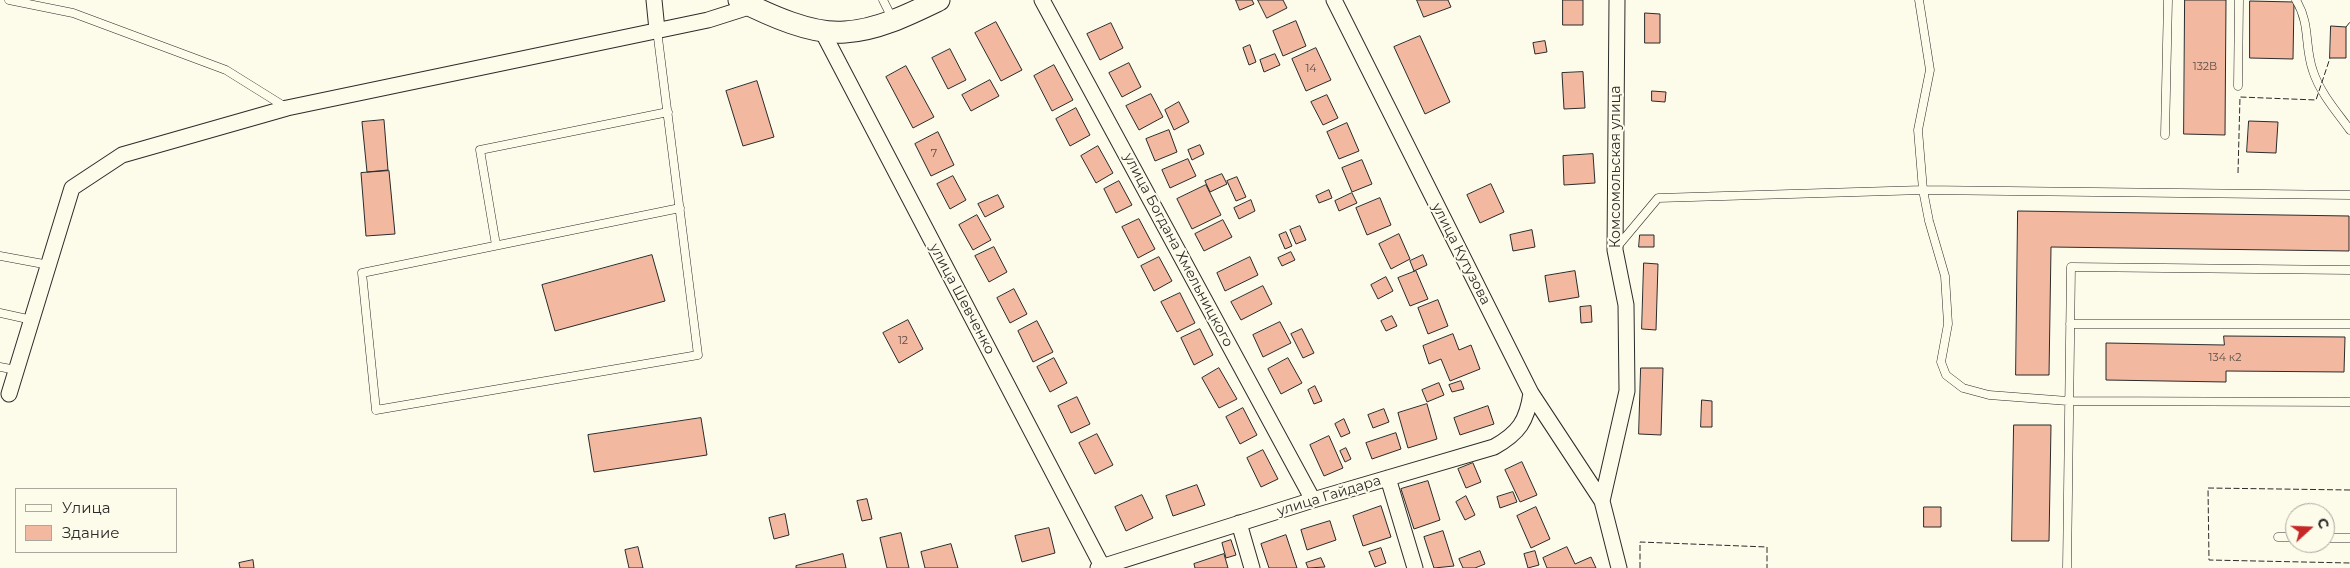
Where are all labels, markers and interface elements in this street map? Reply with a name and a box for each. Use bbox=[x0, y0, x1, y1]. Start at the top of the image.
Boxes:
house number: 132В bbox=[2193, 60, 2217, 74]
house number: 14 bbox=[1305, 62, 1317, 76]
street label: Комсомольская улица bbox=[1608, 86, 1624, 248]
house number: 7 bbox=[931, 147, 937, 161]
street label: улица Богдана Хмельницкого bbox=[1120, 150, 1236, 350]
street label: улица Кутузова bbox=[1428, 200, 1494, 308]
street label: улица Шевченко bbox=[926, 241, 998, 357]
house number: 12 bbox=[898, 334, 908, 348]
house number: 134 к2 bbox=[2209, 351, 2241, 365]
street label: улица Гайдара bbox=[1275, 472, 1383, 520]
legend bbox=[15, 488, 178, 553]
text: Улица bbox=[62, 498, 110, 517]
north arrow bbox=[2285, 503, 2335, 553]
text: С bbox=[2313, 515, 2333, 531]
text: Здание bbox=[62, 523, 120, 542]

